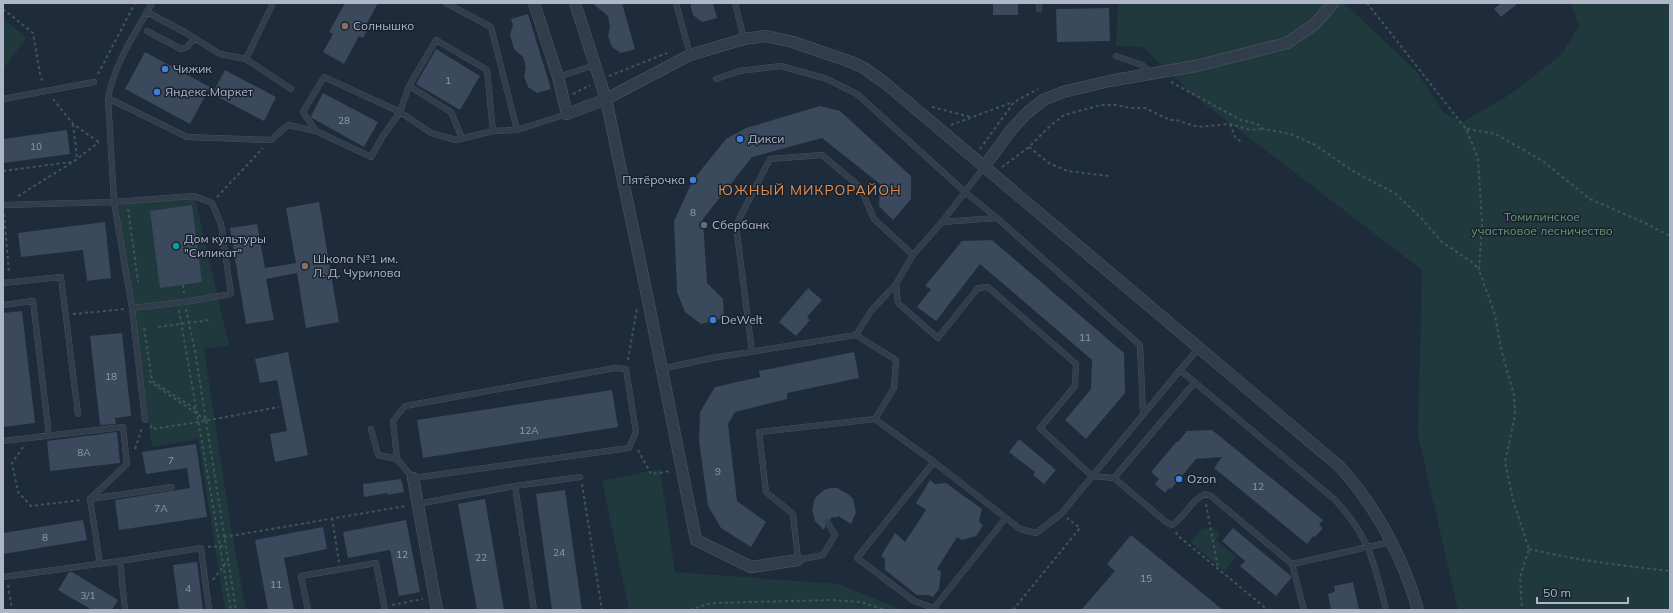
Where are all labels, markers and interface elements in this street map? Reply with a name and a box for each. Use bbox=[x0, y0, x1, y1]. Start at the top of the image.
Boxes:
place label: Солнышко bbox=[353, 18, 414, 33]
marker: Солнышко bbox=[340, 21, 350, 31]
place label: Чижик bbox=[173, 61, 212, 76]
marker: Чижик bbox=[160, 64, 170, 74]
house number: 1 bbox=[445, 74, 451, 87]
place label: Яндекс.Маркет bbox=[165, 84, 254, 99]
marker: Яндекс.Маркет bbox=[152, 87, 162, 97]
house number: 28 bbox=[338, 114, 350, 127]
place label: Дикси bbox=[748, 131, 784, 146]
marker: Дикси bbox=[735, 134, 745, 144]
house number: 10 bbox=[30, 140, 42, 153]
place label: Пятёрочка bbox=[622, 172, 685, 187]
marker: Пятёрочка bbox=[688, 175, 698, 185]
district label: ЮЖНЫЙ МИКРОРАЙОН bbox=[718, 181, 902, 199]
house number: 8 bbox=[690, 206, 696, 219]
park label: Томилинское участковое лесничество bbox=[1471, 209, 1613, 238]
place label: Сбербанк bbox=[712, 217, 770, 232]
marker: Сбербанк bbox=[699, 220, 709, 230]
place label: Дом культуры "Силикат" bbox=[184, 231, 266, 260]
marker: Дом культуры "Силикат" bbox=[171, 241, 181, 251]
place label: Школа №1 им. Л. Д. Чурилова bbox=[313, 251, 401, 280]
marker: Школа №1 им. Л. Д. Чурилова bbox=[300, 261, 310, 271]
place label: DeWelt bbox=[721, 312, 763, 327]
marker: DeWelt bbox=[708, 315, 718, 325]
house number: 11 bbox=[1079, 331, 1091, 344]
house number: 18 bbox=[105, 370, 117, 383]
house number: 12А bbox=[519, 424, 539, 437]
house number: 8А bbox=[77, 446, 91, 459]
house number: 7 bbox=[168, 454, 174, 467]
house number: 9 bbox=[715, 465, 721, 478]
place label: Ozon bbox=[1187, 471, 1216, 486]
marker: Ozon bbox=[1174, 474, 1184, 484]
house number: 12 bbox=[1252, 480, 1264, 493]
house number: 7А bbox=[154, 502, 168, 515]
house number: 8 bbox=[42, 531, 48, 544]
house number: 24 bbox=[553, 546, 565, 559]
house number: 12 bbox=[396, 548, 408, 561]
house number: 22 bbox=[475, 551, 487, 564]
house number: 15 bbox=[1140, 572, 1152, 585]
house number: 11 bbox=[270, 578, 282, 591]
scale bar bbox=[1537, 579, 1628, 605]
house number: 4 bbox=[185, 582, 191, 595]
text: 50 m bbox=[1543, 585, 1571, 600]
house number: 3/1 bbox=[81, 589, 95, 602]

